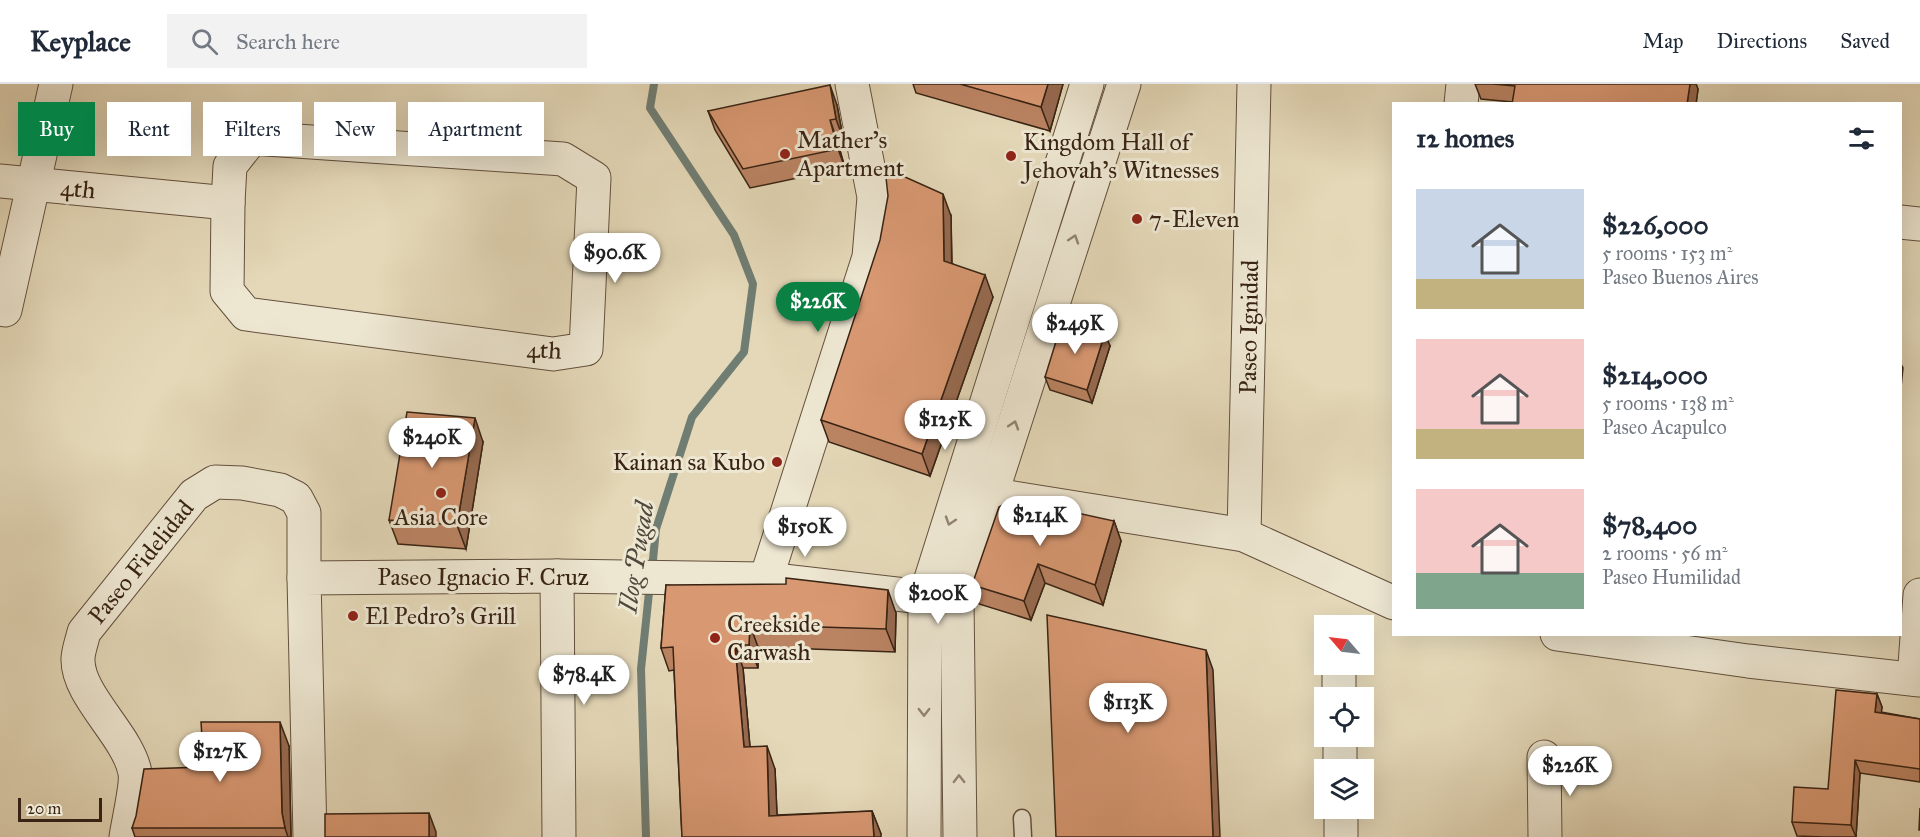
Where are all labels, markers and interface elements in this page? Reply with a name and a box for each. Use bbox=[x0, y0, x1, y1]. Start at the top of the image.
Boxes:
search box bbox=[167, 14, 587, 68]
text: Keyplace bbox=[30, 24, 131, 59]
icon: search bbox=[188, 25, 221, 58]
text: Search here bbox=[236, 28, 340, 55]
text: Map bbox=[1643, 28, 1684, 54]
text: Directions bbox=[1717, 28, 1807, 54]
text: Saved bbox=[1840, 28, 1890, 54]
chip: Buy bbox=[18, 102, 95, 156]
chip: Rent bbox=[107, 102, 191, 156]
chip: Filters bbox=[203, 102, 302, 156]
chip: New bbox=[314, 102, 396, 156]
chip: Apartment bbox=[408, 102, 544, 156]
text: 12 homes bbox=[1416, 122, 1514, 154]
icon: filters bbox=[1845, 122, 1878, 155]
place label: Mather's Apartment bbox=[796, 125, 905, 183]
place label: Kingdom Hall of Jehovah's Witnesses bbox=[1020, 127, 1219, 185]
marker: Mather's Apartment bbox=[778, 147, 792, 161]
marker: Kingdom Hall of Jehovah's Witnesses bbox=[1004, 149, 1018, 163]
street label: 4th bbox=[59, 173, 97, 205]
place label: 7-Eleven bbox=[1149, 204, 1239, 234]
text: $226,000 bbox=[1602, 209, 1709, 241]
marker: 7-Eleven bbox=[1130, 212, 1144, 226]
icon: home bbox=[1464, 213, 1536, 285]
pin: $90.6K bbox=[566, 233, 664, 284]
one-way arrow bbox=[1067, 234, 1079, 245]
text: $90.6K bbox=[584, 240, 647, 264]
text: 5 rooms · 153 m² bbox=[1602, 241, 1732, 265]
street label: Paseo Ignidad bbox=[1233, 259, 1265, 395]
text: Paseo Buenos Aires bbox=[1602, 265, 1759, 289]
pin: $226K bbox=[776, 282, 860, 333]
text: $226K bbox=[790, 289, 846, 313]
pin: $249K bbox=[1033, 304, 1117, 355]
text: $249K bbox=[1046, 311, 1104, 335]
street label: 4th bbox=[526, 334, 562, 366]
text: $214,000 bbox=[1602, 359, 1708, 391]
icon: home bbox=[1464, 363, 1536, 435]
text: 5 rooms · 138 m² bbox=[1602, 391, 1734, 415]
pin: $125K bbox=[903, 400, 987, 451]
text: $125K bbox=[918, 407, 972, 431]
text: Paseo Acapulco bbox=[1602, 415, 1727, 439]
pin: $240K bbox=[390, 418, 474, 469]
one-way arrow bbox=[1007, 420, 1019, 431]
text: $240K bbox=[403, 425, 461, 449]
place label: Kainan sa Kubo bbox=[613, 447, 765, 477]
marker: Kainan sa Kubo bbox=[770, 455, 784, 469]
marker: Asia Core bbox=[434, 486, 448, 500]
street label: Paseo Fidelidad bbox=[82, 494, 200, 630]
pin: $214K bbox=[998, 496, 1082, 547]
water label: Ilog Pugad bbox=[611, 498, 661, 616]
place label: Asia Core bbox=[393, 502, 488, 532]
text: $214K bbox=[1012, 503, 1068, 527]
pin: $150K bbox=[763, 507, 847, 558]
text: $78,400 bbox=[1602, 509, 1697, 541]
icon: home bbox=[1464, 513, 1536, 585]
text: $150K bbox=[778, 514, 832, 538]
one-way arrow bbox=[944, 515, 957, 526]
text: 2 rooms · 56 m² bbox=[1602, 541, 1728, 565]
street label: Paseo Ignacio F. Cruz bbox=[377, 562, 589, 592]
text: Paseo Humilidad bbox=[1602, 565, 1741, 589]
pin: $200K bbox=[896, 574, 980, 625]
text: $200K bbox=[908, 581, 968, 605]
place label: El Pedro's Grill bbox=[365, 601, 517, 631]
marker: El Pedro's Grill bbox=[346, 609, 360, 623]
place label: Creekside Carwash bbox=[727, 609, 821, 667]
north arrow bbox=[1314, 615, 1374, 675]
map controls bbox=[1314, 615, 1374, 819]
marker: Creekside Carwash bbox=[708, 631, 722, 645]
pin: $78.4K bbox=[535, 655, 633, 706]
text: $78.4K bbox=[553, 662, 616, 686]
pin: $113K bbox=[1086, 683, 1170, 734]
button: locate bbox=[1314, 687, 1374, 747]
text: $113K bbox=[1103, 690, 1153, 714]
one-way arrow bbox=[918, 707, 930, 716]
pin: $127K bbox=[178, 732, 262, 783]
text: $127K bbox=[193, 739, 247, 763]
pin: $226K bbox=[1528, 746, 1612, 797]
text: $226K bbox=[1542, 753, 1598, 777]
button: layers bbox=[1314, 759, 1374, 819]
one-way arrow bbox=[953, 774, 966, 783]
scale bar bbox=[18, 795, 102, 822]
text: 20 m bbox=[27, 799, 61, 818]

